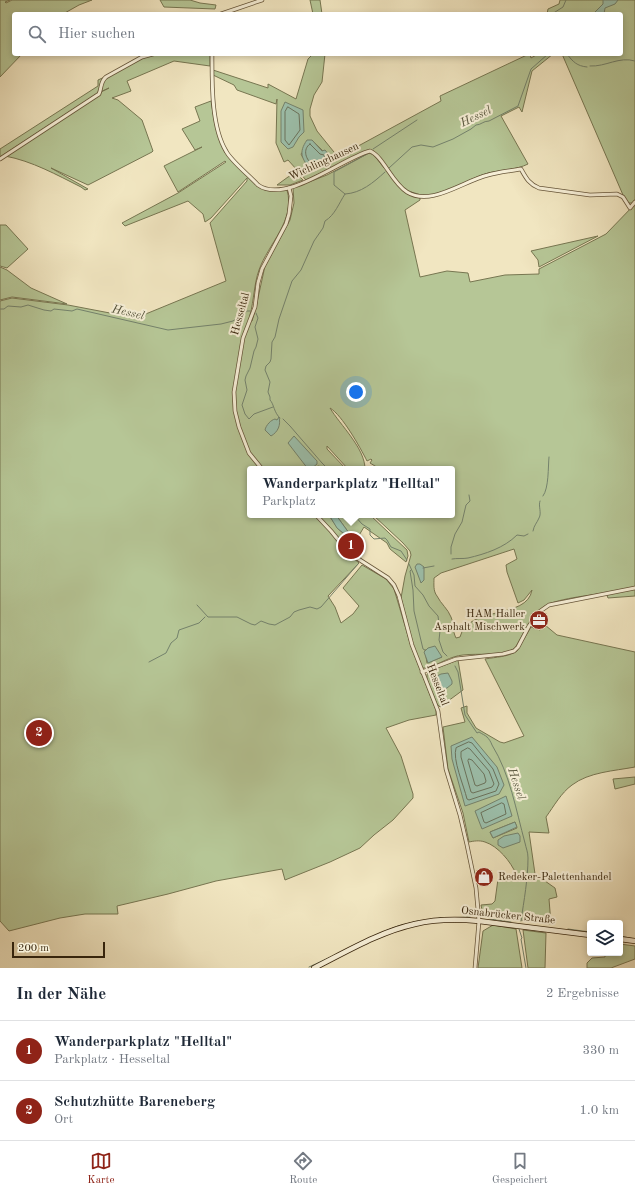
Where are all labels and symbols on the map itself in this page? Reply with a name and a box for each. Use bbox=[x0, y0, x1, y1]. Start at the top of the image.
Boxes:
water label: Hessel bbox=[458, 104, 494, 130]
street label: Wichlinghausen bbox=[287, 141, 361, 183]
street label: Hesseltal bbox=[230, 292, 252, 336]
water label: Hessel bbox=[110, 303, 146, 323]
your location bbox=[346, 382, 366, 402]
pin: 1 bbox=[338, 531, 364, 561]
place label: HAM Haller Asphalt Mischwerk bbox=[434, 609, 525, 633]
office icon: HAM Haller Asphalt Mischwerk bbox=[528, 609, 550, 631]
street label: Hesseltal bbox=[424, 663, 450, 707]
pin: 2 bbox=[26, 718, 52, 748]
water label: Hessel bbox=[505, 765, 527, 802]
shop icon: Redeker-Palettenhandel bbox=[473, 866, 495, 888]
place label: Redeker-Palettenhandel bbox=[498, 872, 611, 883]
street label: Osnabrücker Straße bbox=[460, 906, 556, 926]
scale bar bbox=[12, 940, 105, 959]

